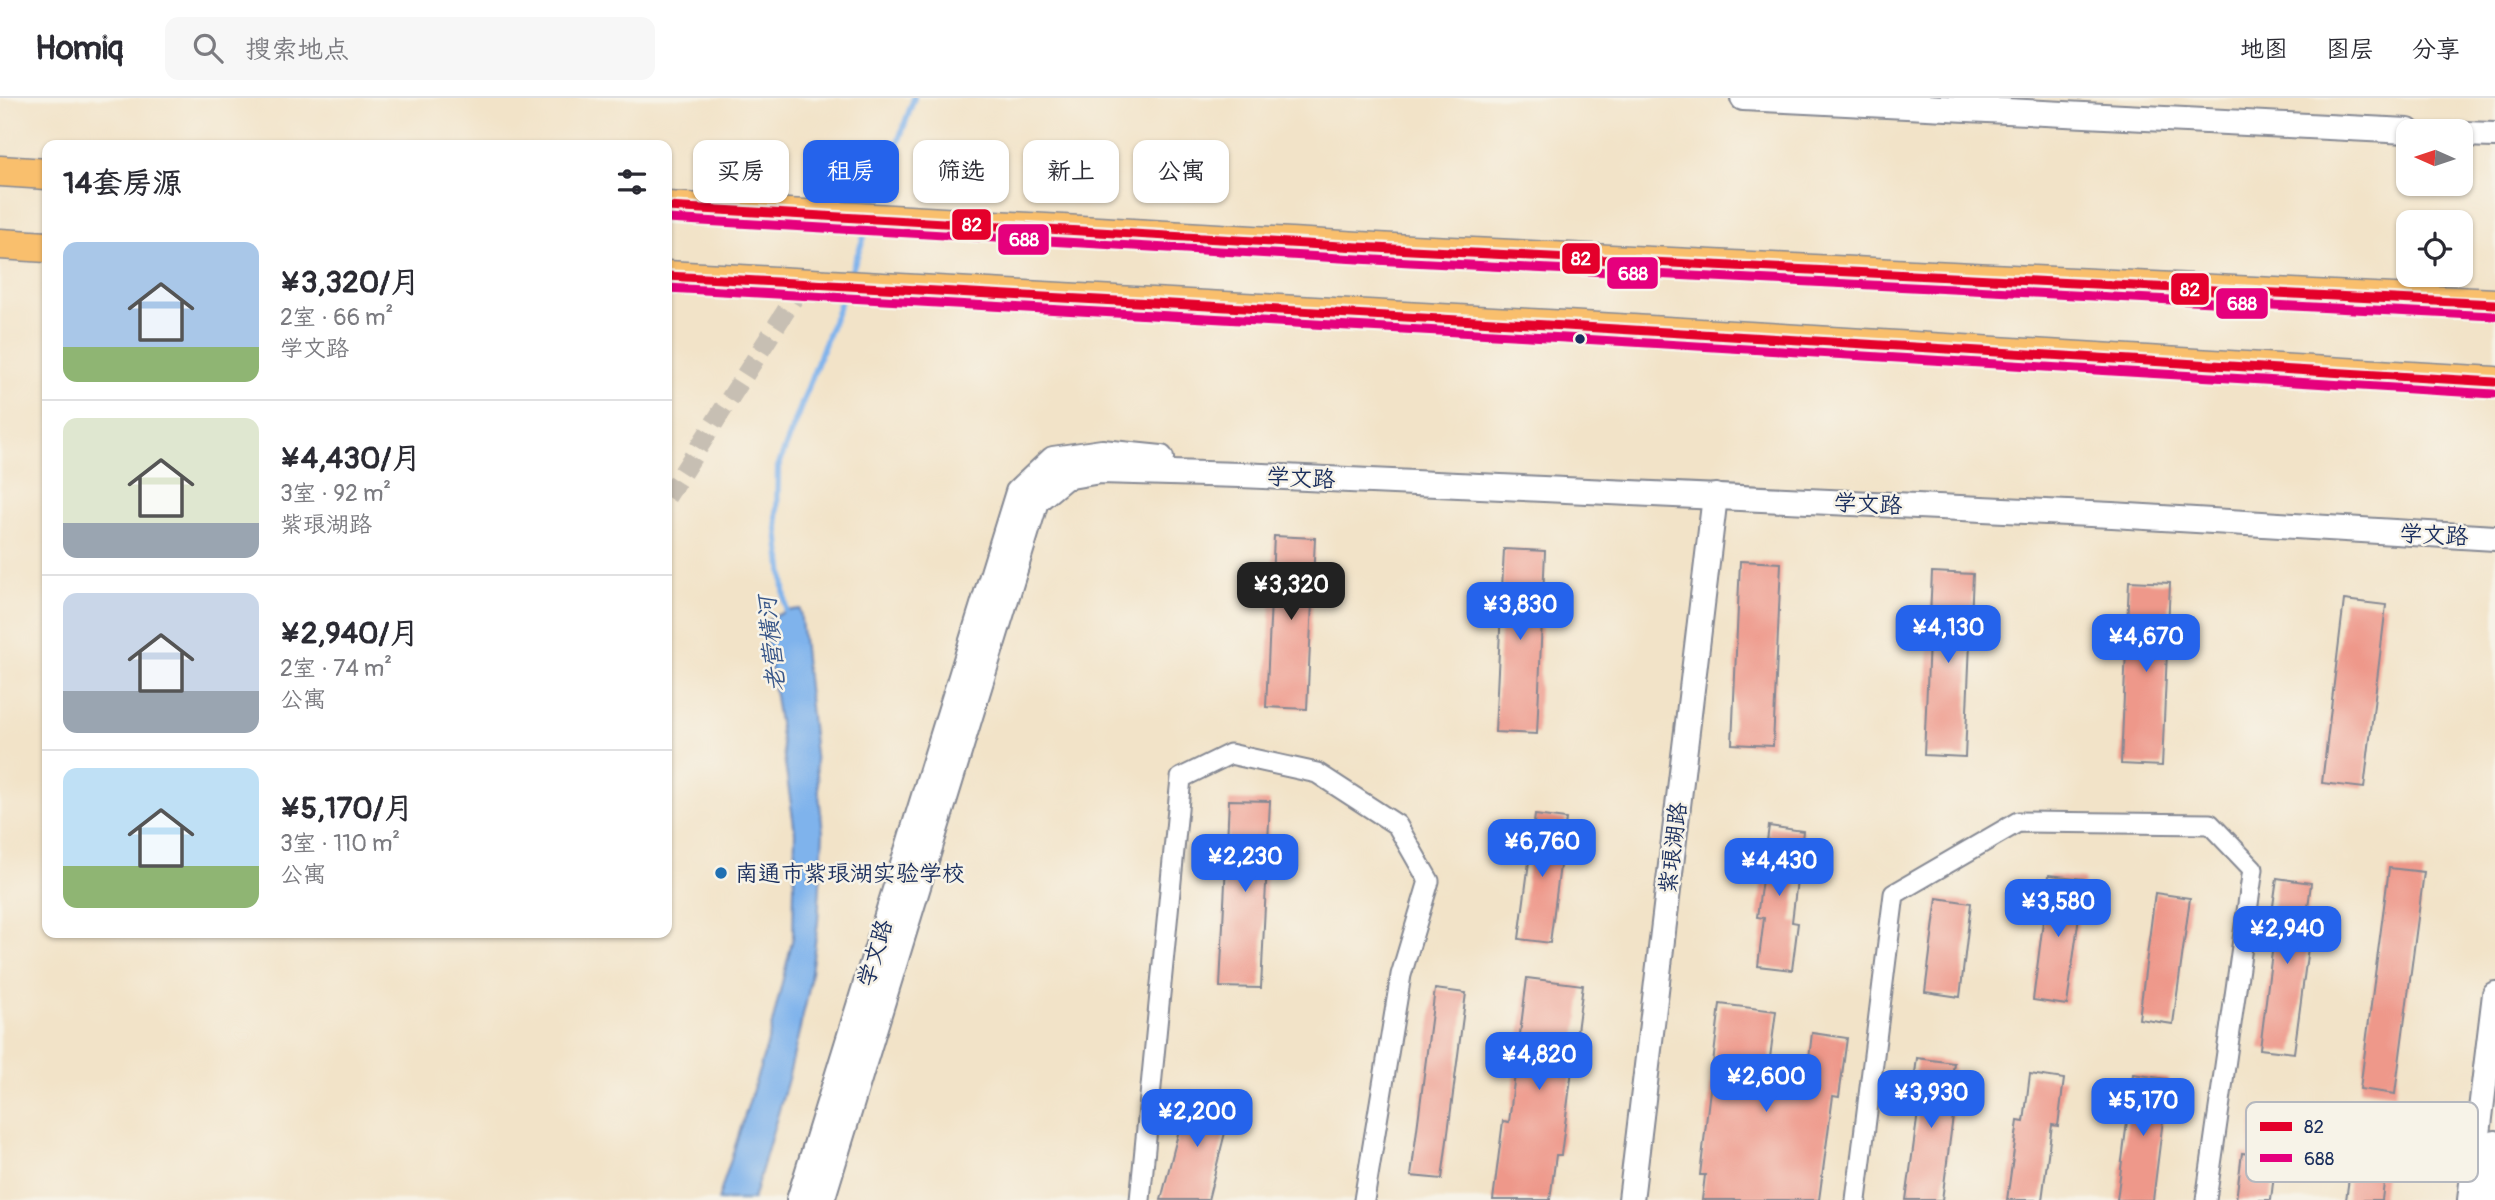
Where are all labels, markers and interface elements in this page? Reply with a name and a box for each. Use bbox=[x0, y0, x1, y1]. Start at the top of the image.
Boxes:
search box bbox=[165, 17, 655, 80]
text: Homiq bbox=[35, 28, 123, 69]
icon: search bbox=[189, 29, 227, 67]
text: 搜索地点 bbox=[245, 34, 349, 66]
text: 地图 bbox=[2240, 35, 2288, 64]
text: 图层 bbox=[2326, 35, 2374, 64]
text: 分享 bbox=[2412, 35, 2460, 64]
north arrow bbox=[2396, 119, 2473, 196]
map controls bbox=[2396, 119, 2473, 287]
chip: 买房 bbox=[693, 140, 789, 203]
chip: 租房 bbox=[803, 140, 899, 203]
chip: 筛选 bbox=[913, 140, 1009, 203]
chip: 新上 bbox=[1023, 140, 1119, 203]
chip: 公寓 bbox=[1133, 140, 1229, 203]
icon: filters bbox=[613, 163, 651, 201]
text: 14套房源 bbox=[63, 165, 182, 202]
line badge: 82 bbox=[951, 208, 992, 241]
button: locate bbox=[2396, 210, 2473, 287]
text: 82 bbox=[962, 213, 982, 237]
line badge: 688 bbox=[997, 223, 1050, 256]
text: 688 bbox=[1009, 228, 1040, 252]
line badge: 82 bbox=[1561, 242, 1601, 275]
text: 82 bbox=[1571, 247, 1591, 271]
line badge: 688 bbox=[1606, 256, 1659, 290]
text: 688 bbox=[1618, 262, 1649, 286]
text: ¥3,320/月 bbox=[280, 264, 420, 301]
icon: home bbox=[119, 270, 203, 354]
line badge: 82 bbox=[2170, 272, 2210, 306]
text: 82 bbox=[2180, 278, 2200, 302]
line badge: 688 bbox=[2215, 287, 2269, 320]
text: 688 bbox=[2227, 292, 2258, 316]
text: 2室 · 66 m² bbox=[280, 303, 393, 332]
unlabelled marker bbox=[1573, 332, 1587, 346]
text: 学文路 bbox=[280, 334, 349, 363]
text: ¥4,430/月 bbox=[280, 440, 421, 477]
icon: home bbox=[119, 446, 203, 530]
street label: 学文路 bbox=[1266, 462, 1336, 494]
text: 3室 · 92 m² bbox=[280, 479, 391, 508]
street label: 学文路 bbox=[1833, 488, 1903, 520]
text: 紫琅湖路 bbox=[280, 510, 372, 539]
street label: 学文路 bbox=[2399, 519, 2469, 551]
pin: ¥3,320 bbox=[1234, 562, 1348, 622]
text: ¥3,320 bbox=[1253, 570, 1329, 599]
pin: ¥3,830 bbox=[1463, 582, 1577, 642]
text: ¥3,830 bbox=[1483, 590, 1557, 619]
water label: 老营横河 bbox=[752, 591, 791, 693]
pin: ¥4,130 bbox=[1891, 606, 2005, 665]
text: ¥4,130 bbox=[1912, 613, 1984, 642]
pin: ¥4,670 bbox=[2089, 614, 2203, 674]
text: ¥2,940/月 bbox=[280, 615, 419, 652]
icon: home bbox=[119, 621, 203, 705]
text: ¥4,670 bbox=[2108, 622, 2184, 651]
text: 2室 · 74 m² bbox=[280, 654, 392, 683]
text: 公寓 bbox=[280, 685, 326, 714]
text: ¥5,170/月 bbox=[280, 790, 414, 827]
icon: home bbox=[119, 796, 203, 880]
street label: 紫琅湖路 bbox=[1653, 801, 1693, 895]
pin: ¥6,760 bbox=[1485, 820, 1599, 879]
text: ¥6,760 bbox=[1504, 827, 1580, 856]
text: 3室 · 110 m² bbox=[280, 829, 400, 858]
pin: ¥2,230 bbox=[1188, 834, 1302, 894]
pin: ¥4,430 bbox=[1722, 838, 1836, 898]
text: ¥2,230 bbox=[1207, 842, 1283, 871]
text: ¥4,430 bbox=[1740, 846, 1818, 875]
place label: 南通市紫琅湖实验学校 bbox=[735, 859, 965, 888]
text: 公寓 bbox=[280, 860, 326, 889]
marker: 南通市紫琅湖实验学校 bbox=[713, 865, 729, 881]
pin: ¥3,580 bbox=[2001, 880, 2115, 939]
text: ¥3,580 bbox=[2021, 887, 2095, 916]
pin: ¥2,940 bbox=[2230, 906, 2344, 966]
text: ¥2,940 bbox=[2249, 914, 2325, 943]
street label: 学文路 bbox=[851, 916, 899, 990]
pin: ¥4,820 bbox=[1482, 1032, 1596, 1092]
text: ¥4,820 bbox=[1501, 1040, 1577, 1069]
pin: ¥2,600 bbox=[1709, 1054, 1823, 1114]
text: ¥2,600 bbox=[1726, 1062, 1806, 1091]
pin: ¥3,930 bbox=[1874, 1070, 1988, 1130]
text: ¥3,930 bbox=[1893, 1078, 1969, 1107]
pin: ¥5,170 bbox=[2086, 1079, 2200, 1138]
text: ¥5,170 bbox=[2107, 1086, 2179, 1115]
pin: ¥2,200 bbox=[1140, 1090, 1254, 1149]
text: ¥2,200 bbox=[1158, 1097, 1236, 1126]
legend bbox=[2246, 1102, 2478, 1182]
text: 82 bbox=[2304, 1115, 2324, 1139]
text: 688 bbox=[2304, 1147, 2334, 1171]

